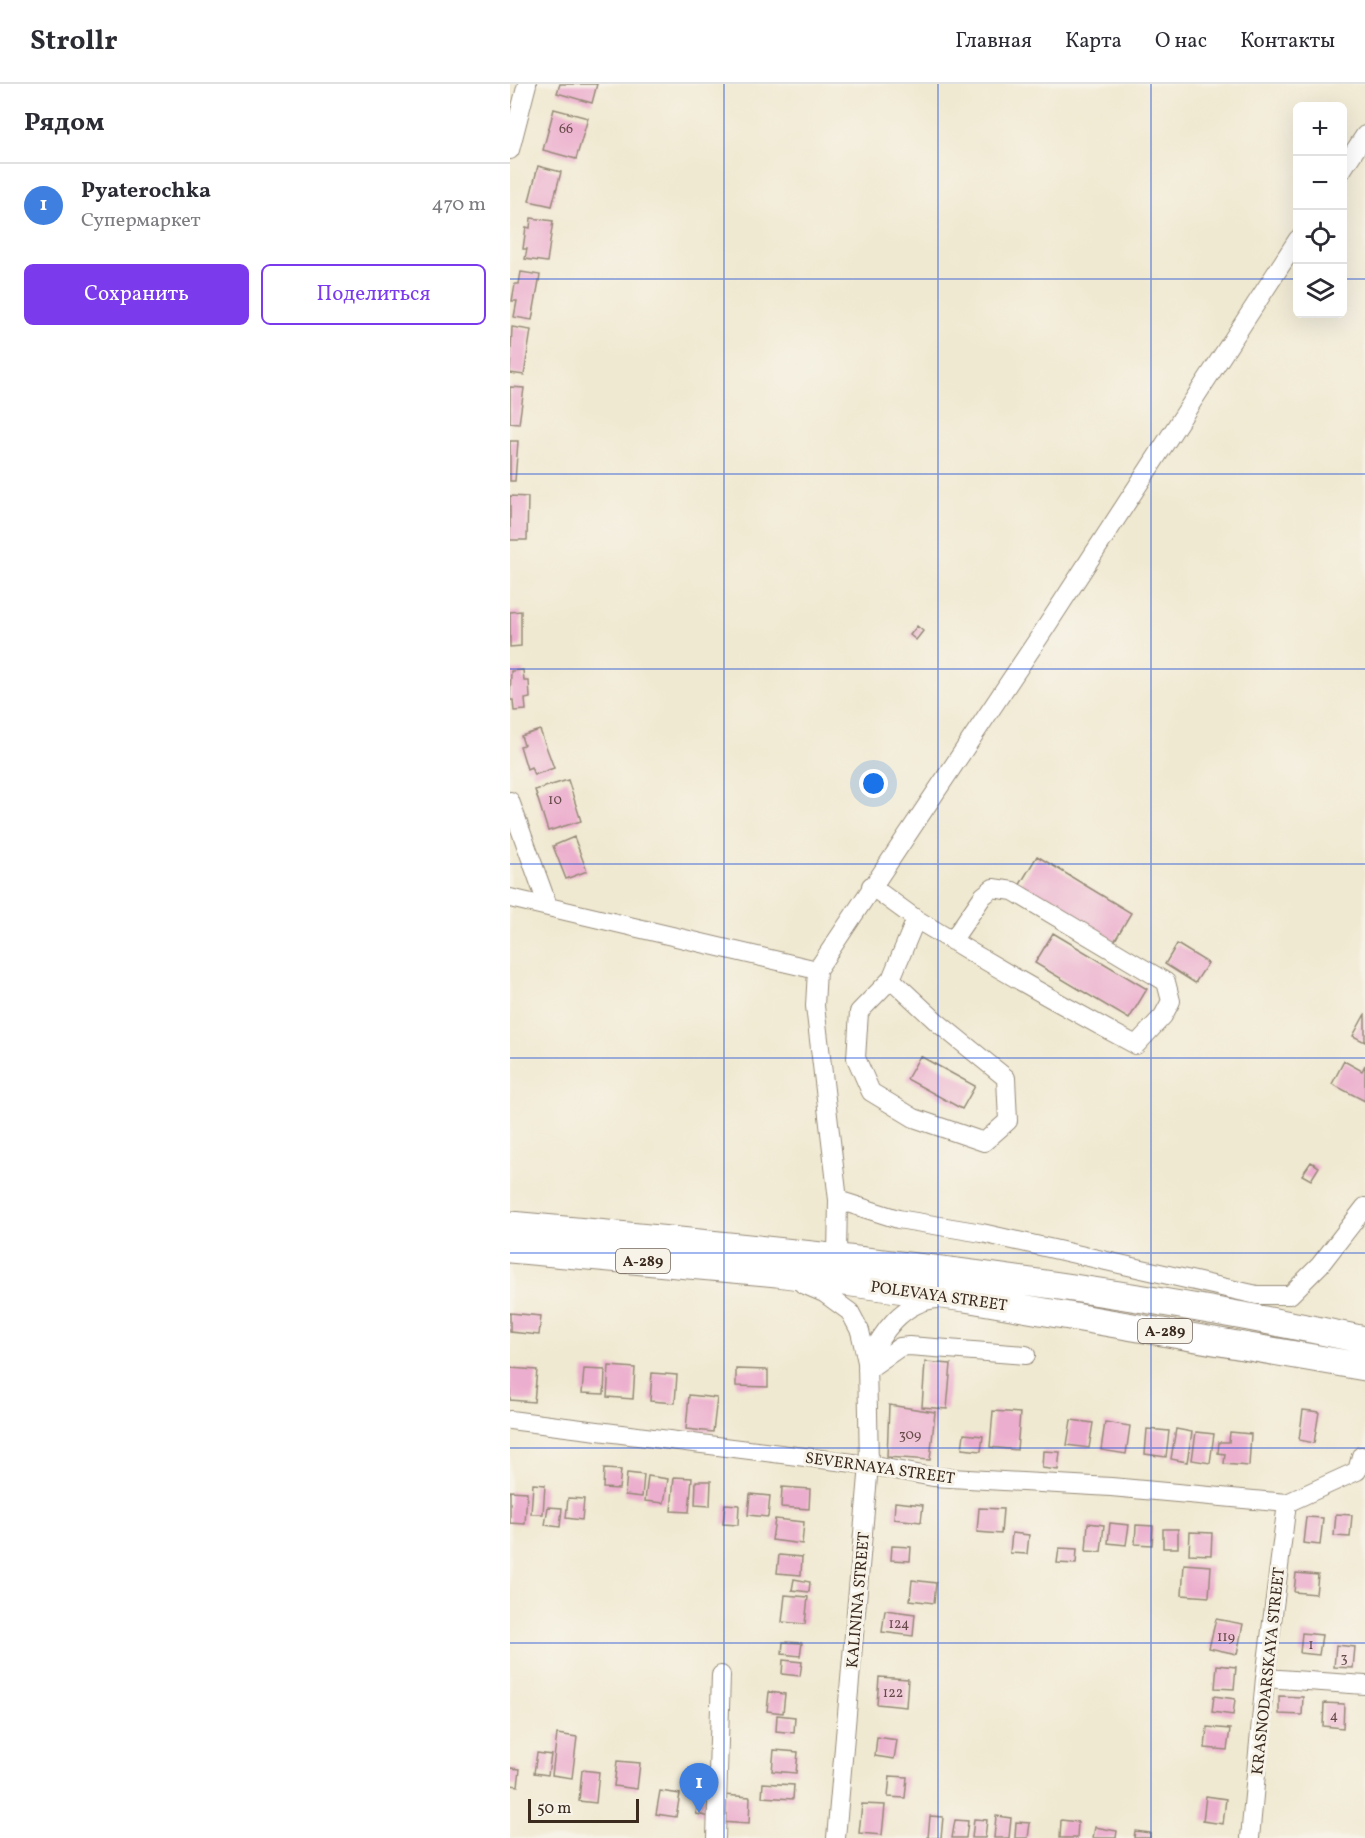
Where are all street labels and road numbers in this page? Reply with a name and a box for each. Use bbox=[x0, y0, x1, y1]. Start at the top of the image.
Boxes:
road number: А-289 bbox=[616, 1249, 670, 1273]
street label: POLEVAYA STREET bbox=[869, 1276, 1008, 1317]
road number: А-289 bbox=[1138, 1319, 1192, 1343]
street label: SEVERNAYA STREET bbox=[803, 1448, 956, 1490]
street label: KALININA STREET bbox=[842, 1531, 876, 1669]
street label: KRASNODARSKAYA STREET bbox=[1247, 1566, 1291, 1776]

